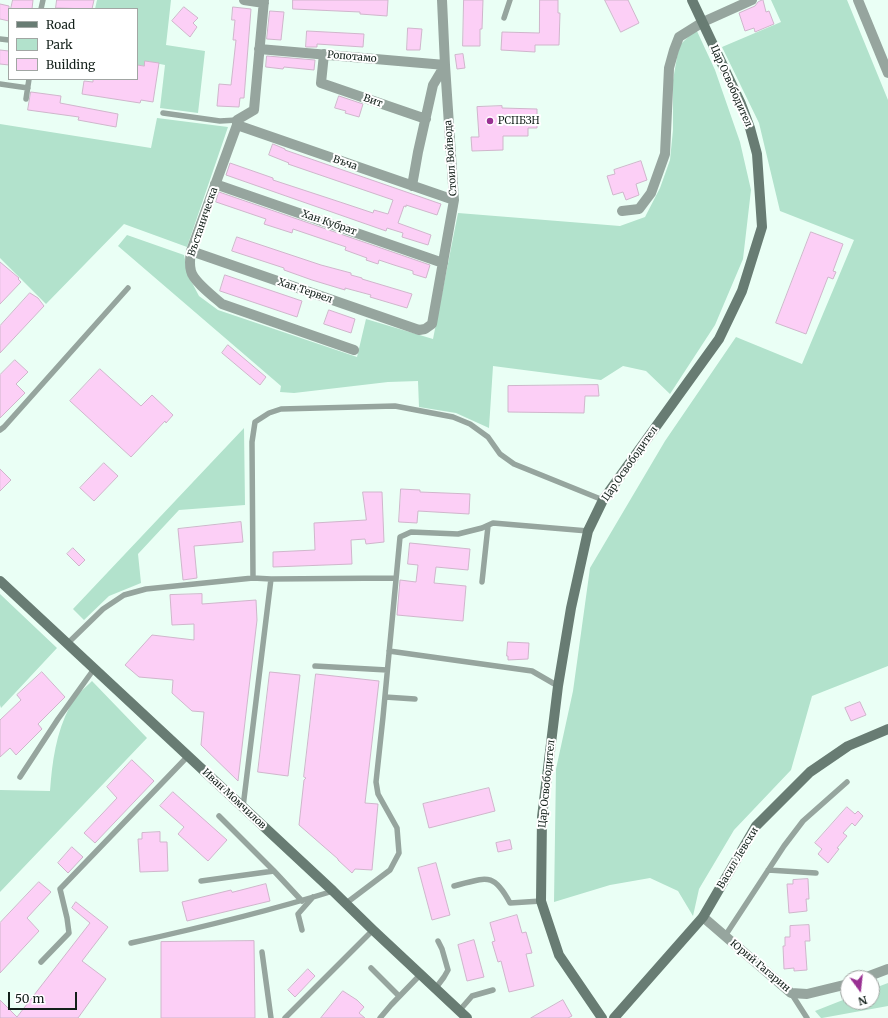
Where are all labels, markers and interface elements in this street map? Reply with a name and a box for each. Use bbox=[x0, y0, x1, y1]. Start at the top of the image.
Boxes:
legend bbox=[8, 8, 138, 80]
text: Road bbox=[46, 17, 75, 32]
text: Park bbox=[46, 37, 73, 52]
street label: Цар Освободител bbox=[708, 43, 754, 129]
street label: Ропотамо bbox=[327, 49, 377, 65]
text: Building bbox=[46, 57, 95, 72]
street label: Вит bbox=[362, 92, 384, 110]
place label: РСПБЗН bbox=[498, 115, 540, 127]
marker: РСПБЗН bbox=[485, 116, 495, 126]
street label: Стоил Войвода bbox=[442, 120, 460, 196]
street label: Въча bbox=[331, 153, 359, 173]
street label: Въстаническа bbox=[186, 186, 220, 258]
street label: Хан Кубрат bbox=[300, 208, 358, 238]
street label: Хан Тервел bbox=[276, 276, 334, 306]
street label: Цар Освободител bbox=[600, 424, 660, 504]
street label: Цар Освободител bbox=[536, 739, 558, 829]
street label: Иван Момчилов bbox=[200, 766, 268, 832]
street label: Васил Левски bbox=[715, 825, 761, 891]
street label: Юрий Гагарин bbox=[728, 937, 792, 995]
north arrow bbox=[840, 970, 880, 1010]
scale bar bbox=[10, 984, 79, 1010]
text: 50 m bbox=[15, 991, 44, 1006]
text: N bbox=[857, 993, 869, 1009]

